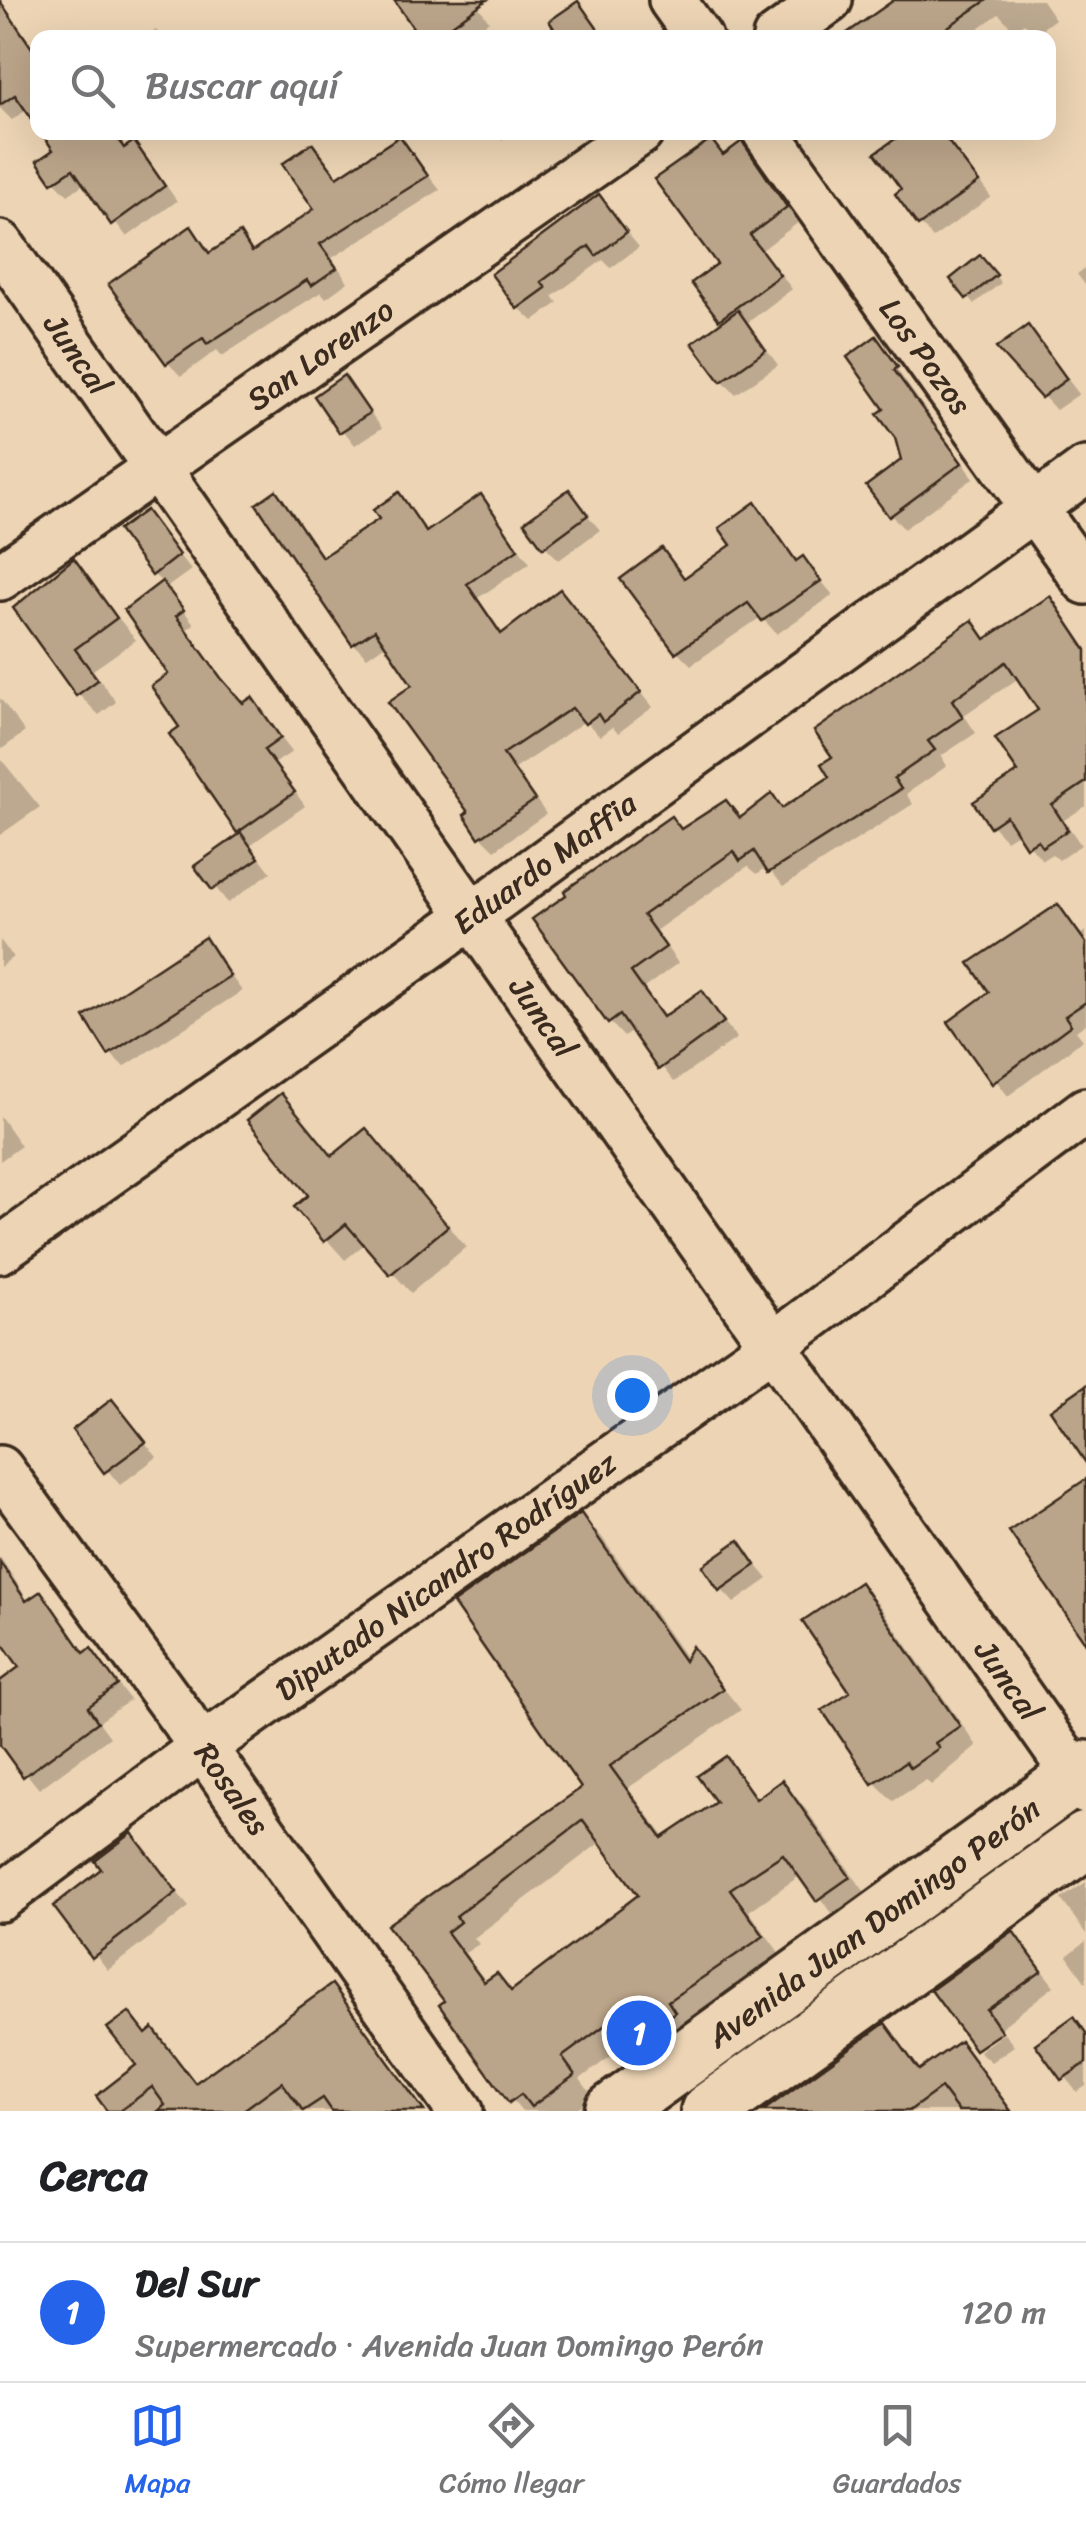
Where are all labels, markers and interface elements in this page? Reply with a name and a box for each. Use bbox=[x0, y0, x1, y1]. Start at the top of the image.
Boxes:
search box bbox=[30, 30, 1056, 140]
text: Buscar aquí bbox=[145, 52, 339, 119]
icon: search bbox=[65, 58, 120, 113]
street label: San Lorenzo bbox=[234, 283, 407, 427]
street label: Los Pozos bbox=[863, 285, 987, 427]
street label: Juncal bbox=[27, 301, 127, 409]
street label: Eduardo Maffia bbox=[440, 776, 650, 950]
street label: Juncal bbox=[493, 963, 592, 1072]
your location bbox=[607, 1370, 658, 1421]
street label: Diputado Nicandro Rodríguez bbox=[263, 1435, 630, 1717]
street label: Juncal bbox=[958, 1626, 1058, 1735]
street label: Rosales bbox=[179, 1730, 285, 1848]
street label: Avenida Juan Domingo Perón bbox=[694, 1782, 1054, 2064]
pin: 1 bbox=[606, 1996, 672, 2070]
text: Cerca bbox=[40, 2139, 147, 2213]
text: Del Sur bbox=[135, 2250, 258, 2317]
text: 1 bbox=[66, 2284, 79, 2341]
text: 120 m bbox=[961, 2284, 1046, 2341]
text: Supermercado · Avenida Juan Domingo Perón bbox=[135, 2317, 764, 2374]
tab: Mapa bbox=[124, 2398, 190, 2507]
tab: Cómo llegar bbox=[439, 2398, 584, 2507]
tab: Guardados bbox=[833, 2398, 962, 2507]

